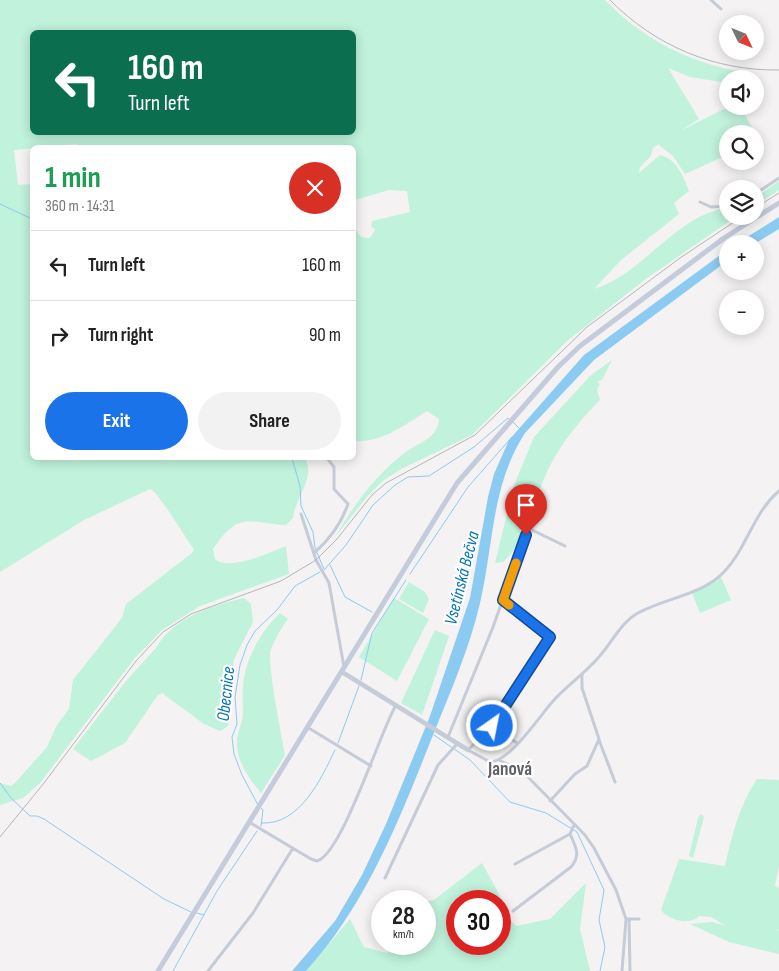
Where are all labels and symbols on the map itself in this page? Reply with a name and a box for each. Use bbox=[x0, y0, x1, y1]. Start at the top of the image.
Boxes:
north arrow bbox=[719, 15, 764, 60]
pin bbox=[505, 484, 547, 535]
water label: Vsetínská Bečva bbox=[440, 528, 484, 627]
water label: Obecnice bbox=[213, 666, 239, 722]
position arrow bbox=[465, 699, 517, 751]
district label: Janová bbox=[487, 758, 532, 781]
speed limit sign: 30 bbox=[446, 890, 511, 955]

